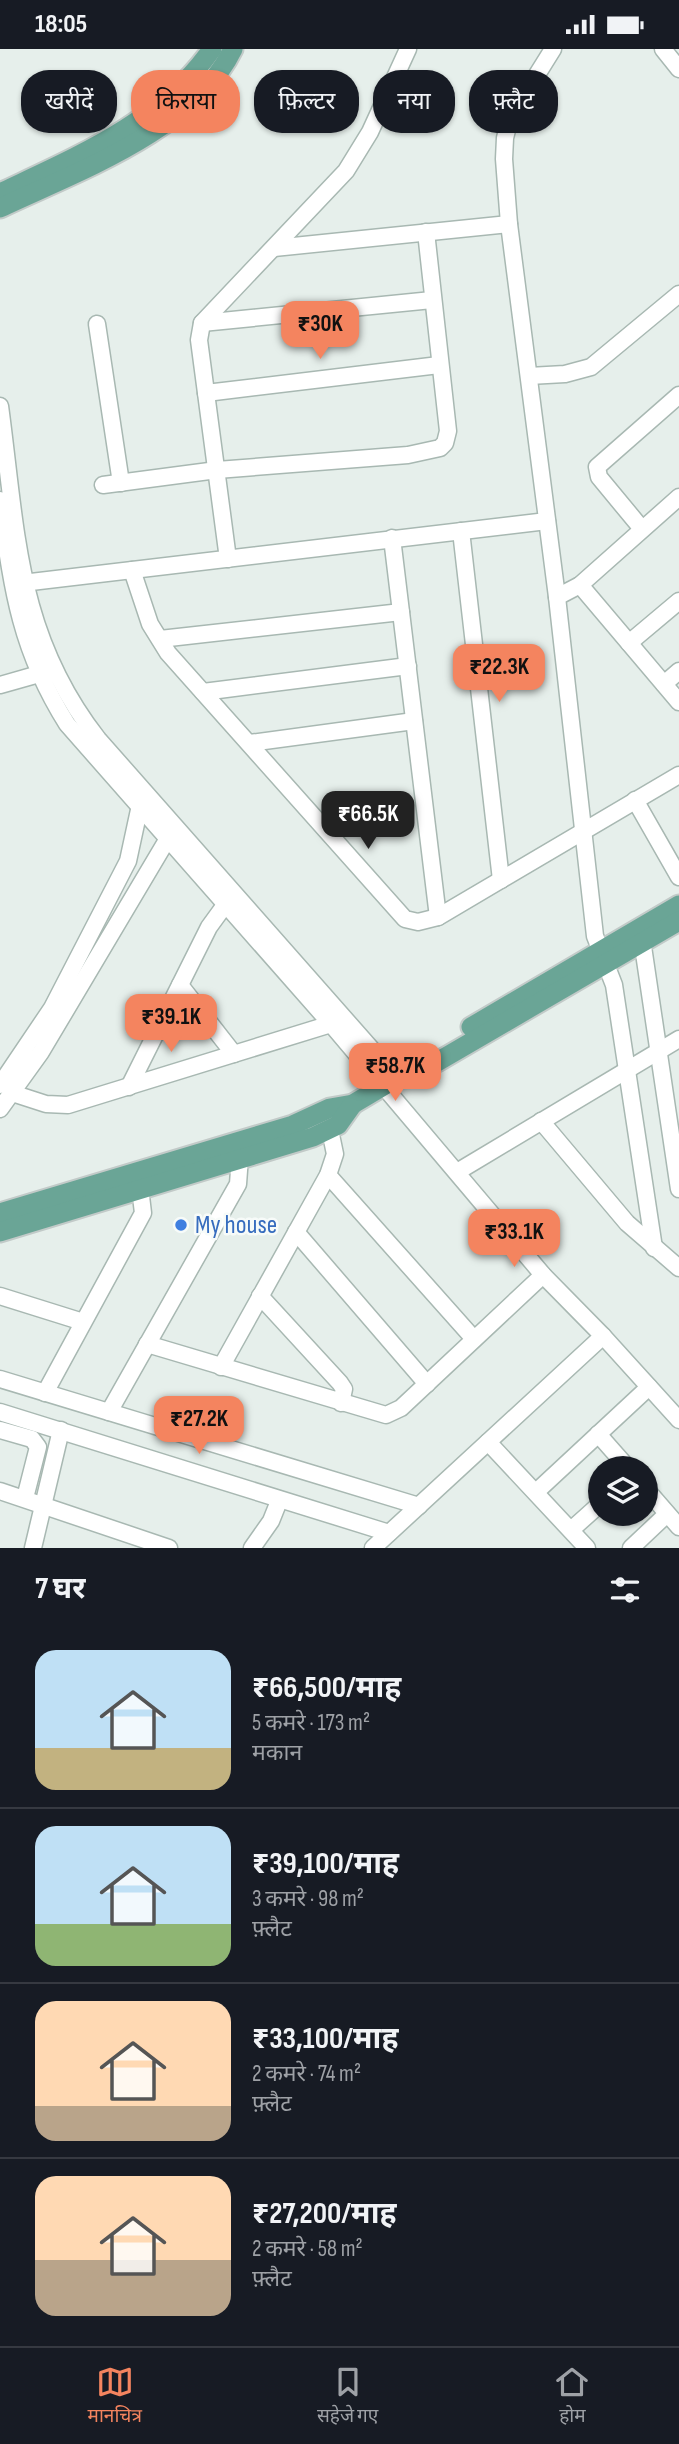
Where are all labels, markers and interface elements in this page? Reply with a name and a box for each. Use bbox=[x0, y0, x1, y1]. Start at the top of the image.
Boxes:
text: 18:05 bbox=[35, 9, 87, 40]
chip: खरीदें bbox=[21, 70, 117, 133]
chip: किराया bbox=[131, 70, 240, 133]
chip: फ़िल्टर bbox=[254, 70, 359, 133]
chip: नया bbox=[373, 70, 455, 133]
chip: फ़्लैट bbox=[469, 70, 558, 133]
pin: ₹30K bbox=[279, 301, 361, 361]
text: ₹30K bbox=[297, 310, 343, 338]
pin: ₹22.3K bbox=[442, 645, 556, 704]
text: ₹22.3K bbox=[469, 653, 529, 681]
pin: ₹66.5K bbox=[311, 791, 425, 851]
text: ₹66.5K bbox=[337, 800, 399, 828]
pin: ₹39.1K bbox=[114, 995, 228, 1054]
text: ₹39.1K bbox=[141, 1003, 201, 1031]
pin: ₹58.7K bbox=[338, 1044, 452, 1103]
text: ₹58.7K bbox=[365, 1052, 425, 1080]
pin: ₹33.1K bbox=[457, 1209, 571, 1269]
place label: My house bbox=[195, 1210, 277, 1241]
marker: My house bbox=[173, 1217, 189, 1233]
text: ₹33.1K bbox=[484, 1218, 544, 1246]
pin: ₹27.2K bbox=[142, 1397, 256, 1456]
text: ₹27.2K bbox=[170, 1405, 228, 1433]
map controls bbox=[588, 1456, 658, 1526]
button: layers bbox=[588, 1456, 658, 1526]
text: 7 घर bbox=[35, 1571, 85, 1607]
icon: filters bbox=[606, 1571, 644, 1609]
text: ₹66,500/माह bbox=[252, 1670, 401, 1706]
icon: home bbox=[91, 1678, 175, 1762]
text: 5 कमरे · 173 m² bbox=[252, 1709, 370, 1737]
text: मकान bbox=[252, 1739, 302, 1767]
text: ₹39,100/माह bbox=[252, 1846, 399, 1882]
icon: home bbox=[91, 1854, 175, 1938]
text: 3 कमरे · 98 m² bbox=[252, 1885, 364, 1913]
text: फ़्लैट bbox=[252, 1915, 292, 1943]
text: ₹33,100/माह bbox=[252, 2021, 398, 2057]
icon: home bbox=[91, 2029, 175, 2113]
text: 2 कमरे · 74 m² bbox=[252, 2060, 361, 2088]
text: फ़्लैट bbox=[252, 2090, 292, 2118]
text: ₹27,200/माह bbox=[252, 2196, 396, 2232]
icon: home bbox=[91, 2204, 175, 2288]
text: 2 कमरे · 58 m² bbox=[252, 2235, 363, 2263]
text: फ़्लैट bbox=[252, 2265, 292, 2293]
tab: मानचित्र bbox=[88, 2363, 142, 2430]
tab: सहेजे गए bbox=[317, 2363, 378, 2430]
tab: होम bbox=[553, 2363, 591, 2430]

